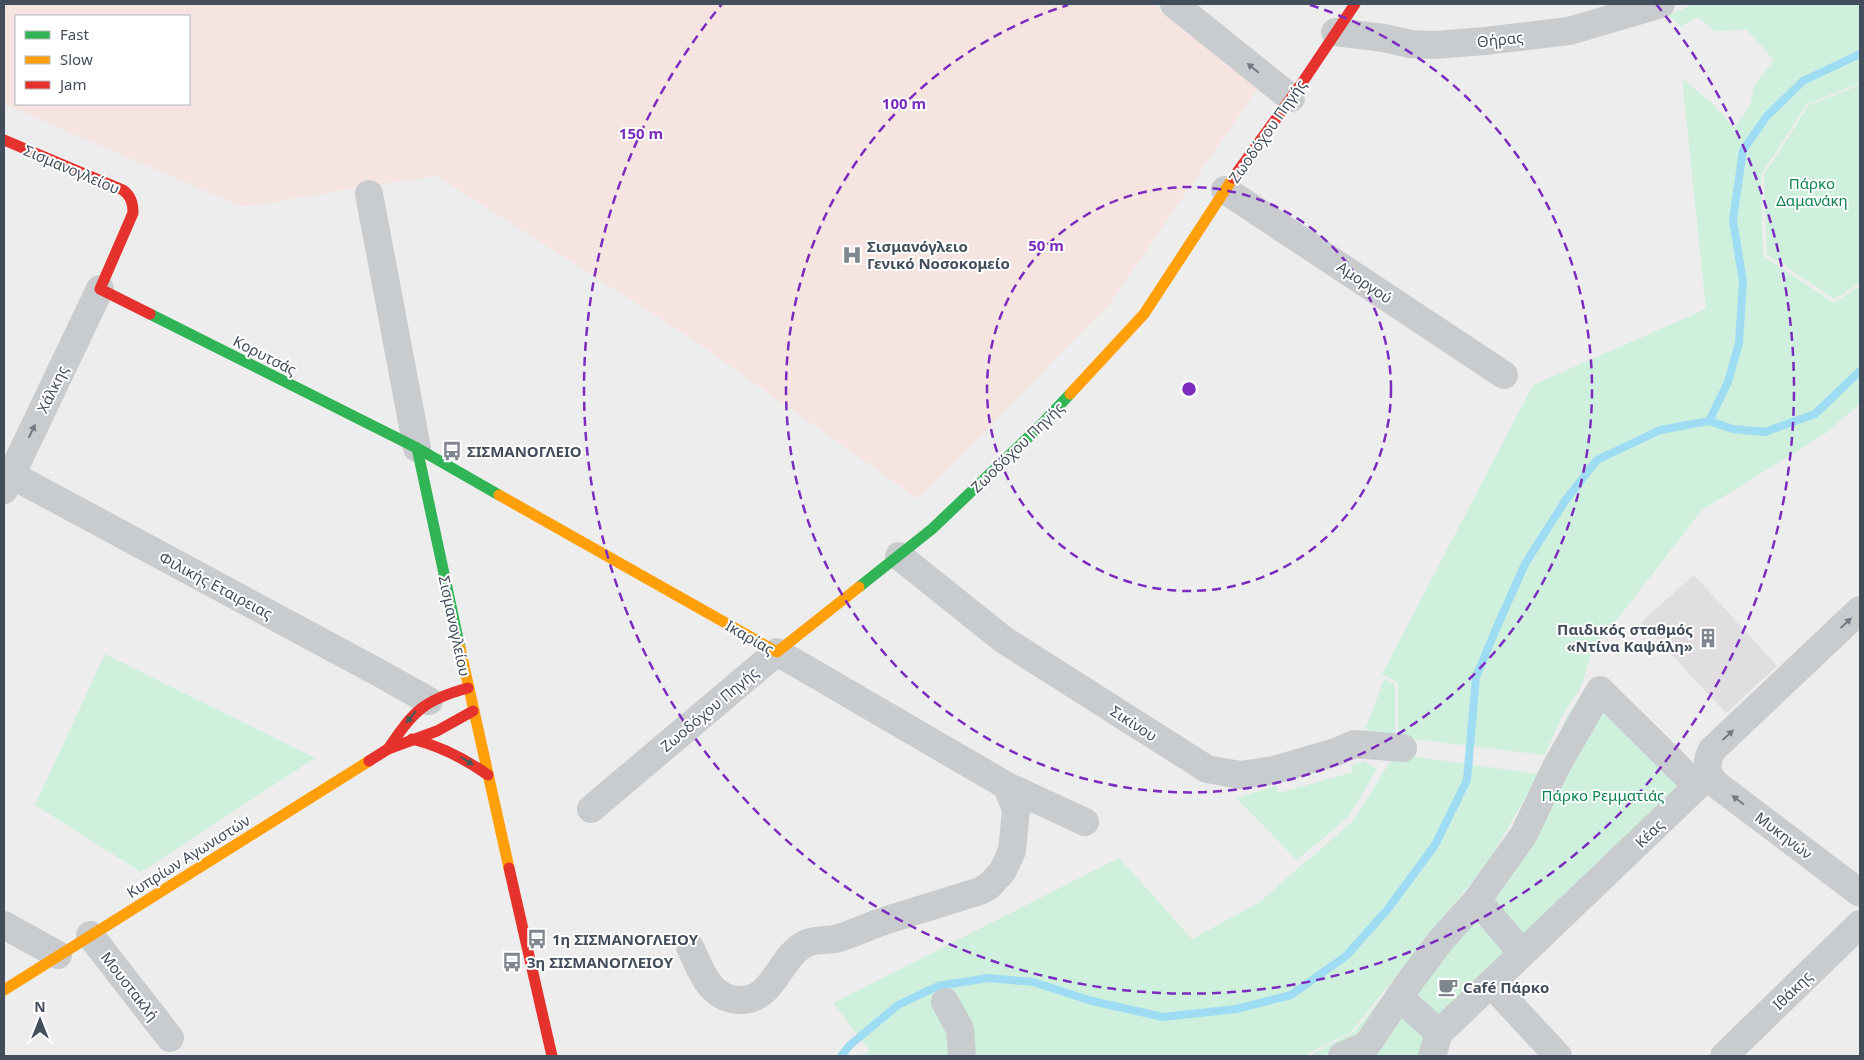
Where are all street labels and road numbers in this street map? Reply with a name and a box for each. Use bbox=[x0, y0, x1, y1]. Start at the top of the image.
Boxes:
street label: Θήρας bbox=[1476, 27, 1524, 51]
street label: Ζωοδόχου Πηγής bbox=[1224, 75, 1310, 187]
street label: Σισμανογλείου bbox=[21, 140, 123, 198]
street label: Αμοργού bbox=[1334, 256, 1396, 308]
street label: Κορυτσάς bbox=[230, 331, 300, 379]
street label: Χάλκης bbox=[32, 362, 72, 416]
street label: Ζωοδόχου Πηγής bbox=[966, 397, 1068, 497]
street label: Φιλικής Εταιρειας bbox=[156, 547, 276, 623]
street label: Σισμανογλείου bbox=[435, 574, 475, 678]
street label: Ικαρίας bbox=[722, 615, 778, 659]
street label: Ζωοδόχου Πηγής bbox=[656, 662, 762, 756]
street label: Σικίνου bbox=[1107, 700, 1161, 746]
street label: Μυκηνών bbox=[1751, 807, 1817, 863]
street label: Κυπρίων Αγωνιστών bbox=[123, 810, 254, 902]
street label: Κέας bbox=[1630, 814, 1668, 852]
street label: Μουστακλή bbox=[97, 947, 163, 1025]
street label: Ιθάκης bbox=[1768, 966, 1816, 1014]

